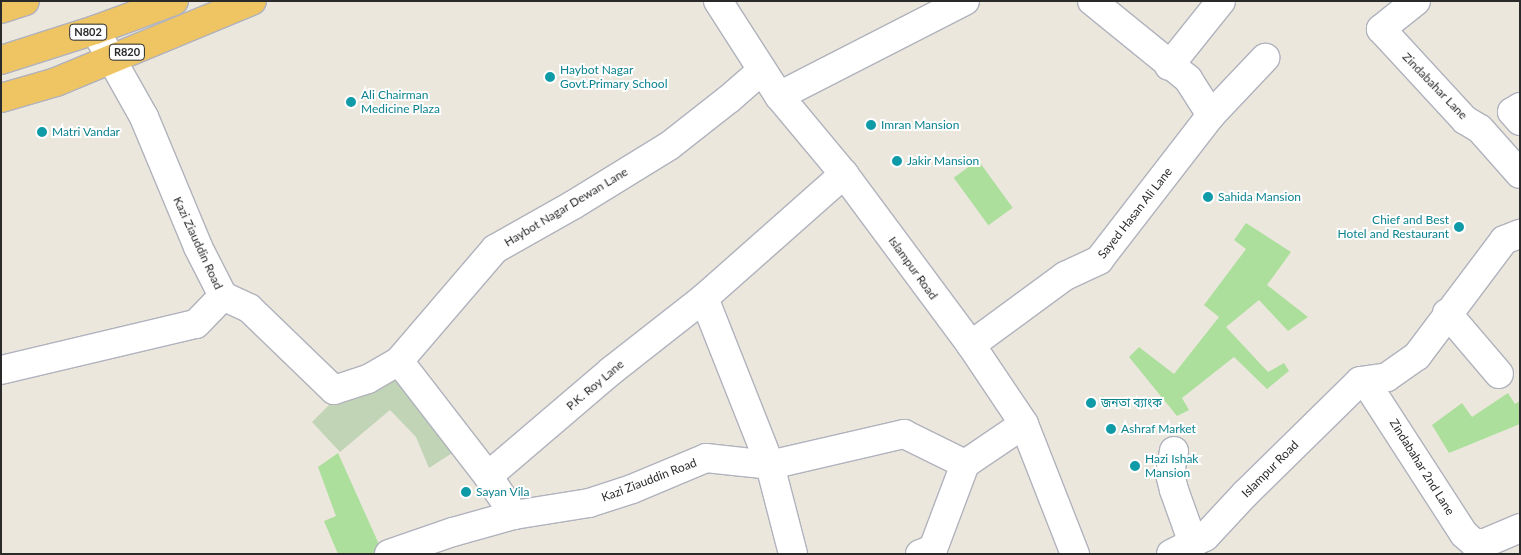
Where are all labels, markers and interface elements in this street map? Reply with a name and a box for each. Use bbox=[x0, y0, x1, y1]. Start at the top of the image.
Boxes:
road number: N802 bbox=[68, 24, 108, 41]
road number: R820 bbox=[108, 44, 146, 61]
street label: Zindabahar Lane bbox=[1399, 50, 1471, 122]
place label: Haybot Nagar Govt.Primary School bbox=[560, 63, 668, 91]
marker: Haybot Nagar Govt.Primary School bbox=[544, 71, 556, 83]
place label: Ali Chairman Medicine Plaza bbox=[361, 88, 440, 116]
marker: Ali Chairman Medicine Plaza bbox=[345, 96, 357, 108]
place label: Imran Mansion bbox=[881, 118, 959, 132]
marker: Imran Mansion bbox=[865, 119, 877, 131]
place label: Matri Vandar bbox=[52, 125, 120, 139]
marker: Matri Vandar bbox=[36, 126, 48, 138]
place label: Jakir Mansion bbox=[907, 154, 979, 168]
marker: Jakir Mansion bbox=[891, 155, 903, 167]
street label: Haybot Nagar Dewan Lane bbox=[501, 164, 631, 250]
street label: Sayed Hasan Ali Lane bbox=[1095, 164, 1175, 262]
place label: Sahida Mansion bbox=[1218, 190, 1301, 204]
marker: Sahida Mansion bbox=[1202, 191, 1214, 203]
street label: Kazi Ziauddin Road bbox=[170, 194, 226, 292]
place label: Chief and Best Hotel and Restaurant bbox=[1338, 213, 1449, 241]
marker: Chief and Best Hotel and Restaurant bbox=[1453, 221, 1465, 233]
street label: Islampur Road bbox=[885, 234, 941, 302]
street label: P.K. Roy Lane bbox=[563, 357, 627, 413]
place label: জনতা ব্যাংক bbox=[1101, 396, 1162, 410]
marker: জনতা ব্যাংক bbox=[1085, 397, 1097, 409]
street label: Zindabahar 2nd Lane bbox=[1387, 416, 1457, 518]
place label: Ashraf Market bbox=[1121, 422, 1196, 436]
marker: Ashraf Market bbox=[1105, 423, 1117, 435]
street label: Islampur Road bbox=[1239, 438, 1301, 500]
place label: Hazi Ishak Mansion bbox=[1145, 452, 1198, 480]
street label: Kazi Ziauddin Road bbox=[599, 455, 699, 505]
marker: Hazi Ishak Mansion bbox=[1129, 460, 1141, 472]
place label: Sayan Vila bbox=[476, 485, 530, 499]
marker: Sayan Vila bbox=[460, 486, 472, 498]

